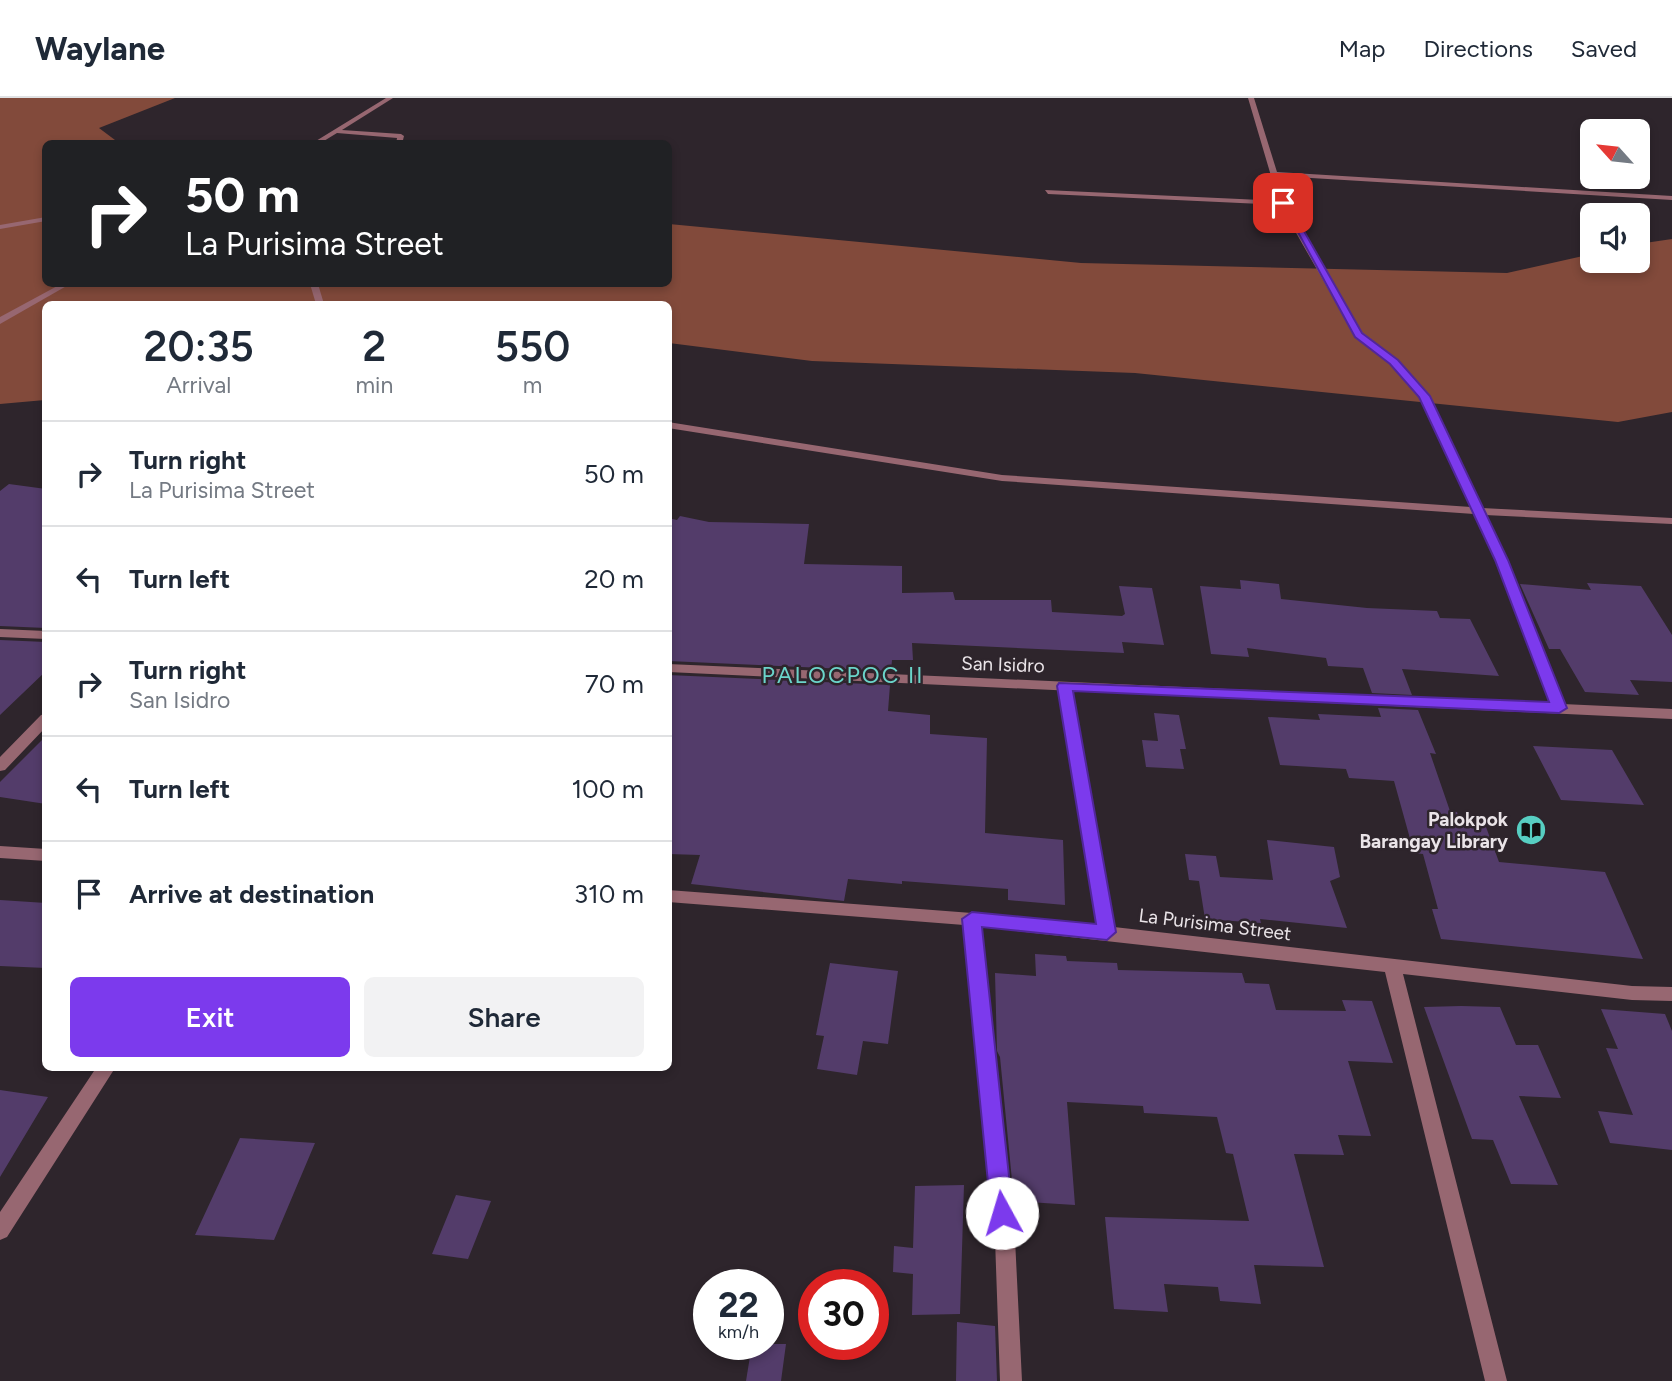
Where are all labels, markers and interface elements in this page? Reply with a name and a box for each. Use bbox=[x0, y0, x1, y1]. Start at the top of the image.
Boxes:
text: Waylane bbox=[35, 29, 165, 68]
text: Map bbox=[1339, 34, 1385, 63]
text: Directions bbox=[1423, 34, 1533, 63]
text: Saved bbox=[1571, 34, 1637, 63]
north arrow bbox=[1580, 119, 1650, 189]
map controls bbox=[1580, 119, 1650, 273]
text: 50 m bbox=[185, 165, 300, 224]
icon: right bbox=[70, 168, 161, 259]
pin bbox=[1253, 173, 1313, 233]
icon: arrive bbox=[1264, 184, 1302, 222]
button: sound bbox=[1580, 203, 1650, 273]
text: La Purisima Street bbox=[185, 225, 444, 263]
text: 20:35 bbox=[144, 321, 254, 372]
text: 2 bbox=[362, 321, 386, 372]
text: 550 bbox=[495, 321, 570, 372]
text: Arrival bbox=[166, 371, 231, 399]
text: min bbox=[355, 371, 393, 399]
text: m bbox=[523, 371, 542, 399]
text: Turn right bbox=[129, 444, 246, 476]
icon: right bbox=[70, 455, 108, 493]
text: 50 m bbox=[584, 458, 644, 490]
text: La Purisima Street bbox=[129, 476, 315, 504]
icon: left bbox=[70, 560, 108, 598]
text: Turn left bbox=[129, 563, 230, 595]
text: 20 m bbox=[584, 563, 644, 595]
street label: San Isidro bbox=[961, 652, 1045, 677]
text: Turn right bbox=[129, 654, 246, 686]
district label: PALOCPOC II bbox=[762, 661, 924, 689]
icon: right bbox=[70, 665, 108, 703]
text: 70 m bbox=[585, 668, 644, 700]
text: San Isidro bbox=[129, 686, 230, 714]
icon: left bbox=[70, 770, 108, 808]
text: Turn left bbox=[129, 773, 230, 805]
text: 100 m bbox=[571, 773, 644, 805]
place label: Palokpok Barangay Library bbox=[1359, 808, 1509, 853]
library icon: Palokpok Barangay Library bbox=[1514, 813, 1548, 847]
icon: arrive bbox=[70, 875, 108, 913]
text: Arrive at destination bbox=[129, 878, 374, 910]
text: 310 m bbox=[574, 878, 644, 910]
street label: La Purisima Street bbox=[1137, 904, 1293, 945]
button: Exit bbox=[70, 977, 350, 1057]
button: Share bbox=[364, 977, 644, 1057]
position arrow bbox=[965, 1176, 1039, 1250]
speed limit sign: 30 bbox=[798, 1269, 889, 1360]
text: 22 bbox=[718, 1284, 759, 1326]
text: km/h bbox=[718, 1321, 759, 1343]

